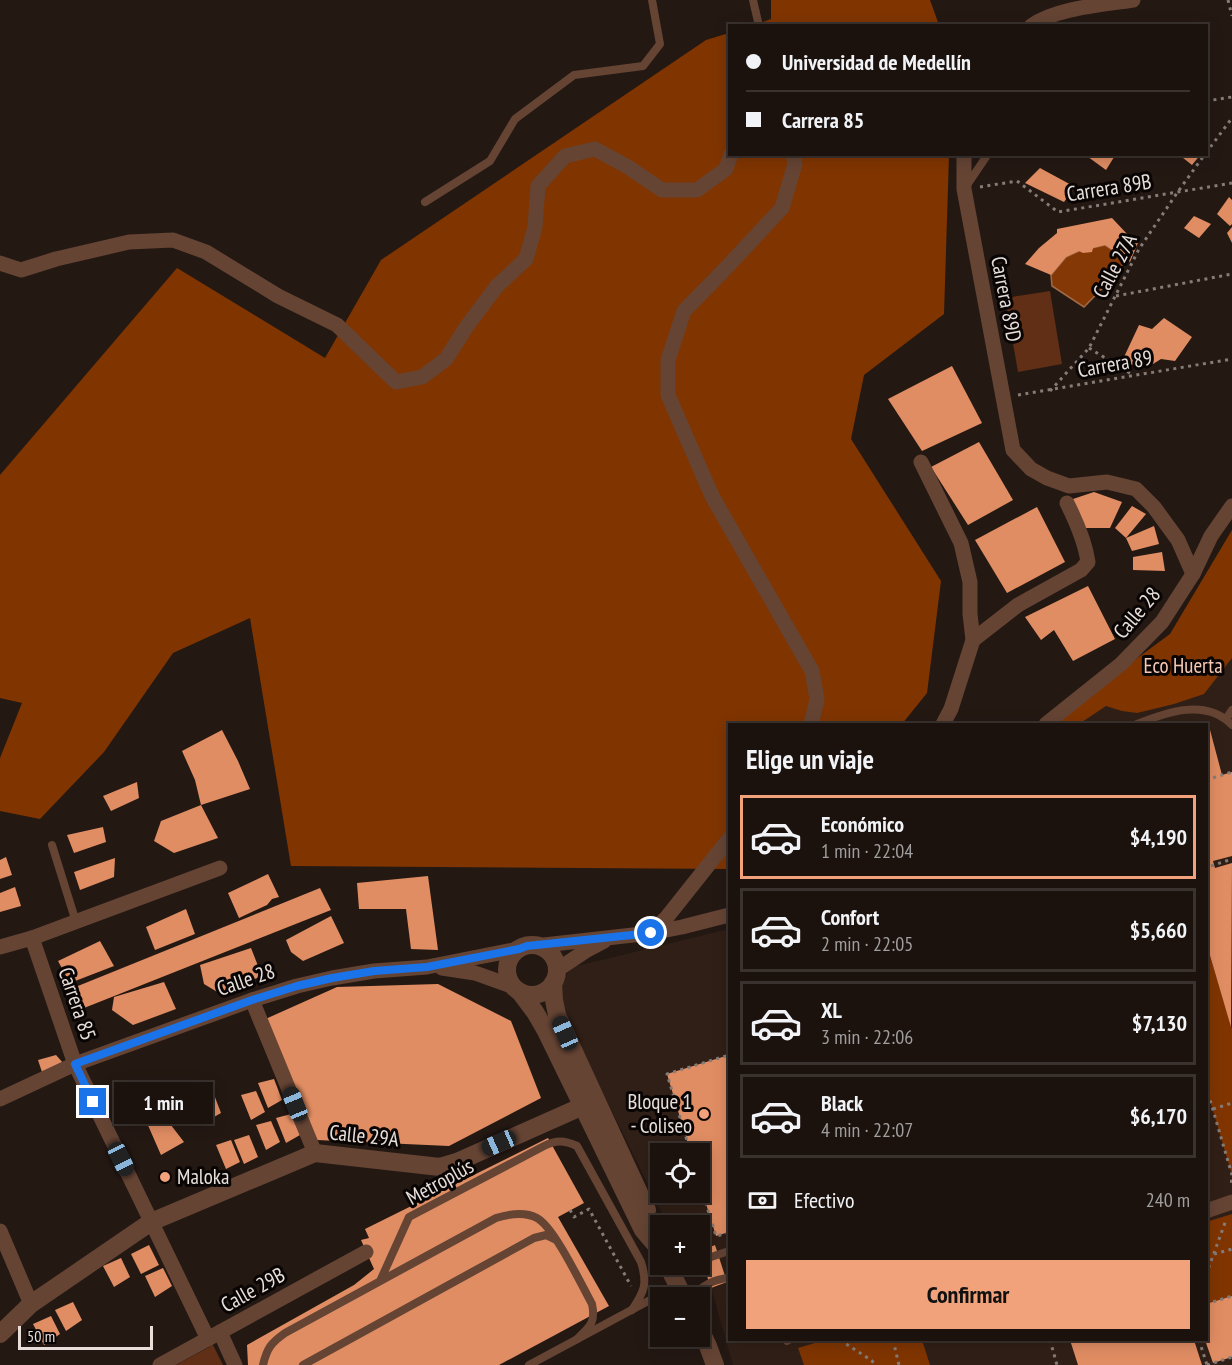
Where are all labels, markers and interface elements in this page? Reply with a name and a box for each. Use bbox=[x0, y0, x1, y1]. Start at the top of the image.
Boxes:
text: Universidad de Medellín bbox=[782, 48, 971, 76]
text: Carrera 85 bbox=[782, 106, 864, 134]
street label: Carrera 89B bbox=[1065, 167, 1153, 208]
street label: Calle 27A bbox=[1086, 229, 1143, 303]
street label: Carrera 89D bbox=[985, 254, 1028, 344]
street label: Carrera 89 bbox=[1075, 344, 1154, 383]
street label: Calle 28 bbox=[1107, 581, 1166, 644]
park label: Eco Huerta bbox=[1143, 652, 1223, 679]
text: Elige un viaje bbox=[746, 742, 874, 776]
icon: car bbox=[749, 810, 803, 864]
text: Económico bbox=[821, 810, 904, 838]
text: $4,190 bbox=[1130, 823, 1187, 851]
text: 1 min · 22:04 bbox=[821, 838, 913, 864]
icon: car bbox=[749, 903, 803, 957]
text: Confort bbox=[821, 903, 879, 931]
text: $5,660 bbox=[1130, 916, 1187, 944]
route start bbox=[637, 919, 664, 946]
text: 2 min · 22:05 bbox=[821, 931, 913, 957]
street label: Calle 28 bbox=[213, 957, 278, 1002]
street label: Carrera 85 bbox=[52, 964, 103, 1044]
icon: car bbox=[749, 996, 803, 1050]
text: XL bbox=[821, 996, 842, 1024]
text: $7,130 bbox=[1132, 1009, 1187, 1037]
car bbox=[549, 1013, 581, 1053]
text: 3 min · 22:06 bbox=[821, 1024, 913, 1050]
callout: 1 min bbox=[114, 1081, 213, 1123]
car bbox=[280, 1084, 310, 1124]
route end bbox=[79, 1088, 106, 1115]
place label: Bloque 1 - Coliseo bbox=[627, 1088, 692, 1139]
icon: car bbox=[749, 1089, 803, 1143]
text: Black bbox=[821, 1089, 863, 1117]
text: 1 min bbox=[143, 1090, 184, 1116]
text: $6,170 bbox=[1130, 1102, 1187, 1130]
marker: Bloque 1 - Coliseo bbox=[697, 1107, 711, 1121]
text: 4 min · 22:07 bbox=[821, 1117, 913, 1143]
street label: Calle 29A bbox=[328, 1118, 400, 1153]
car bbox=[479, 1127, 519, 1159]
car bbox=[105, 1139, 137, 1179]
map controls bbox=[650, 1143, 710, 1347]
button: locate bbox=[650, 1143, 710, 1203]
street label: Metroplús bbox=[401, 1152, 478, 1211]
place label: Maloka bbox=[177, 1163, 229, 1190]
marker: Maloka bbox=[158, 1170, 172, 1184]
icon: cash bbox=[746, 1184, 779, 1217]
text: Efectivo bbox=[794, 1186, 855, 1214]
text: 240 m bbox=[1146, 1187, 1190, 1213]
button: + bbox=[650, 1215, 710, 1275]
button: Confirmar bbox=[746, 1260, 1190, 1329]
street label: Calle 29B bbox=[216, 1261, 290, 1318]
button: − bbox=[650, 1287, 710, 1347]
scale bar bbox=[18, 1323, 153, 1350]
text: 50 m bbox=[27, 1326, 55, 1346]

